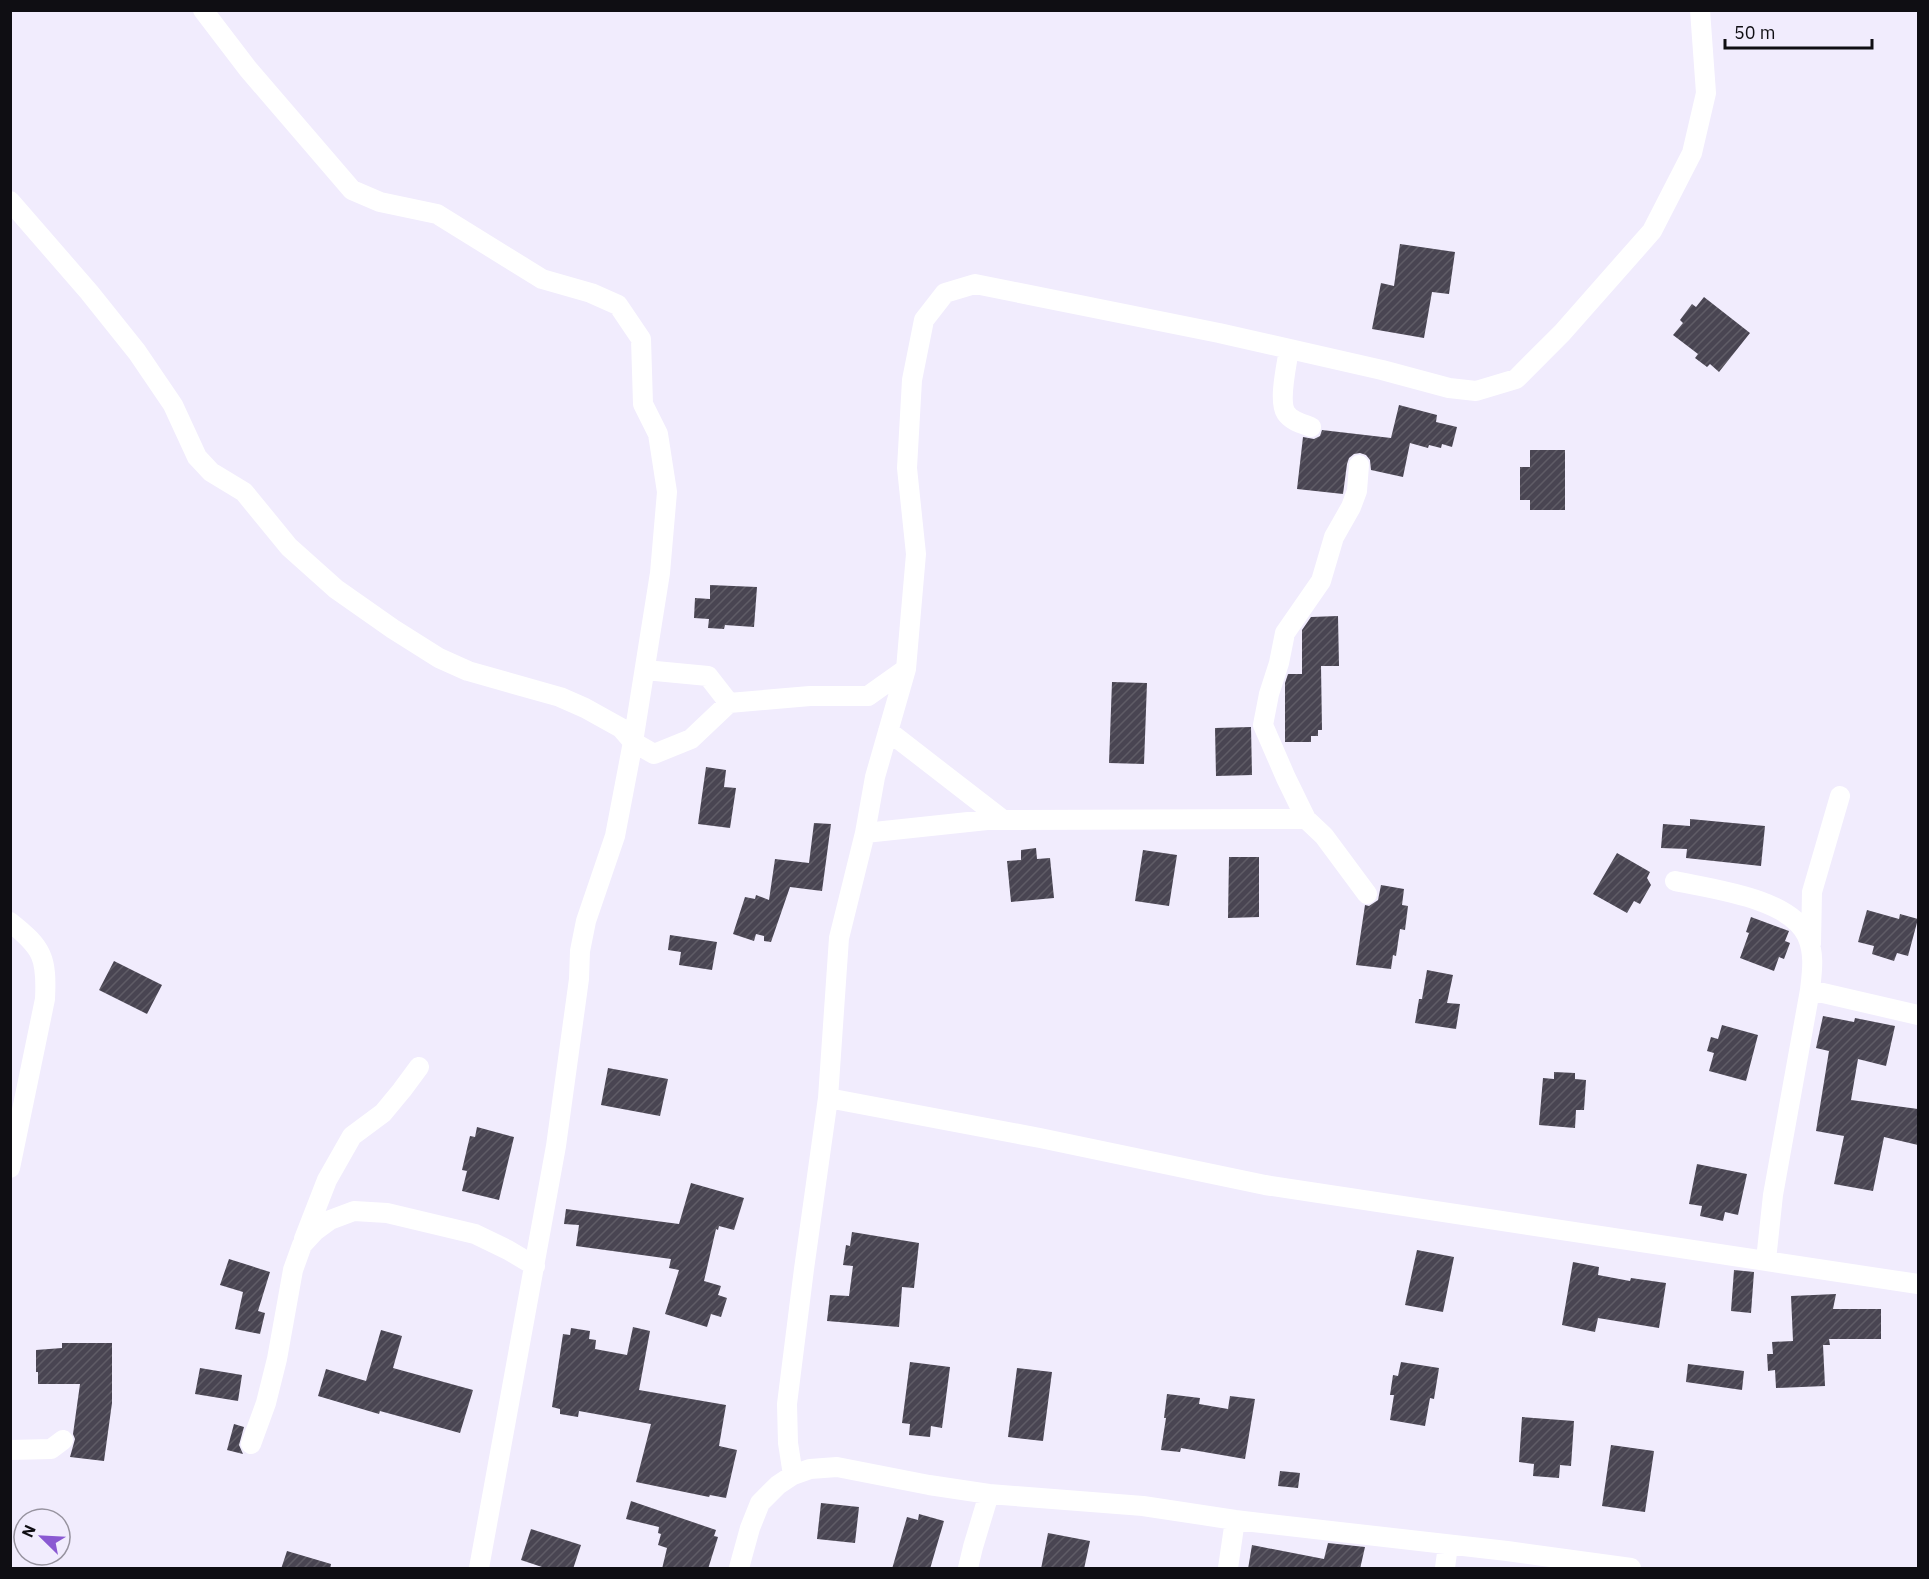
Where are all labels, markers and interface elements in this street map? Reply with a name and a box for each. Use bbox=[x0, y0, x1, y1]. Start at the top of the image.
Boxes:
scale bar bbox=[1725, 12, 1872, 50]
text: 50 m bbox=[1734, 21, 1776, 44]
north arrow bbox=[12, 1507, 72, 1567]
text: N bbox=[17, 1522, 40, 1540]

